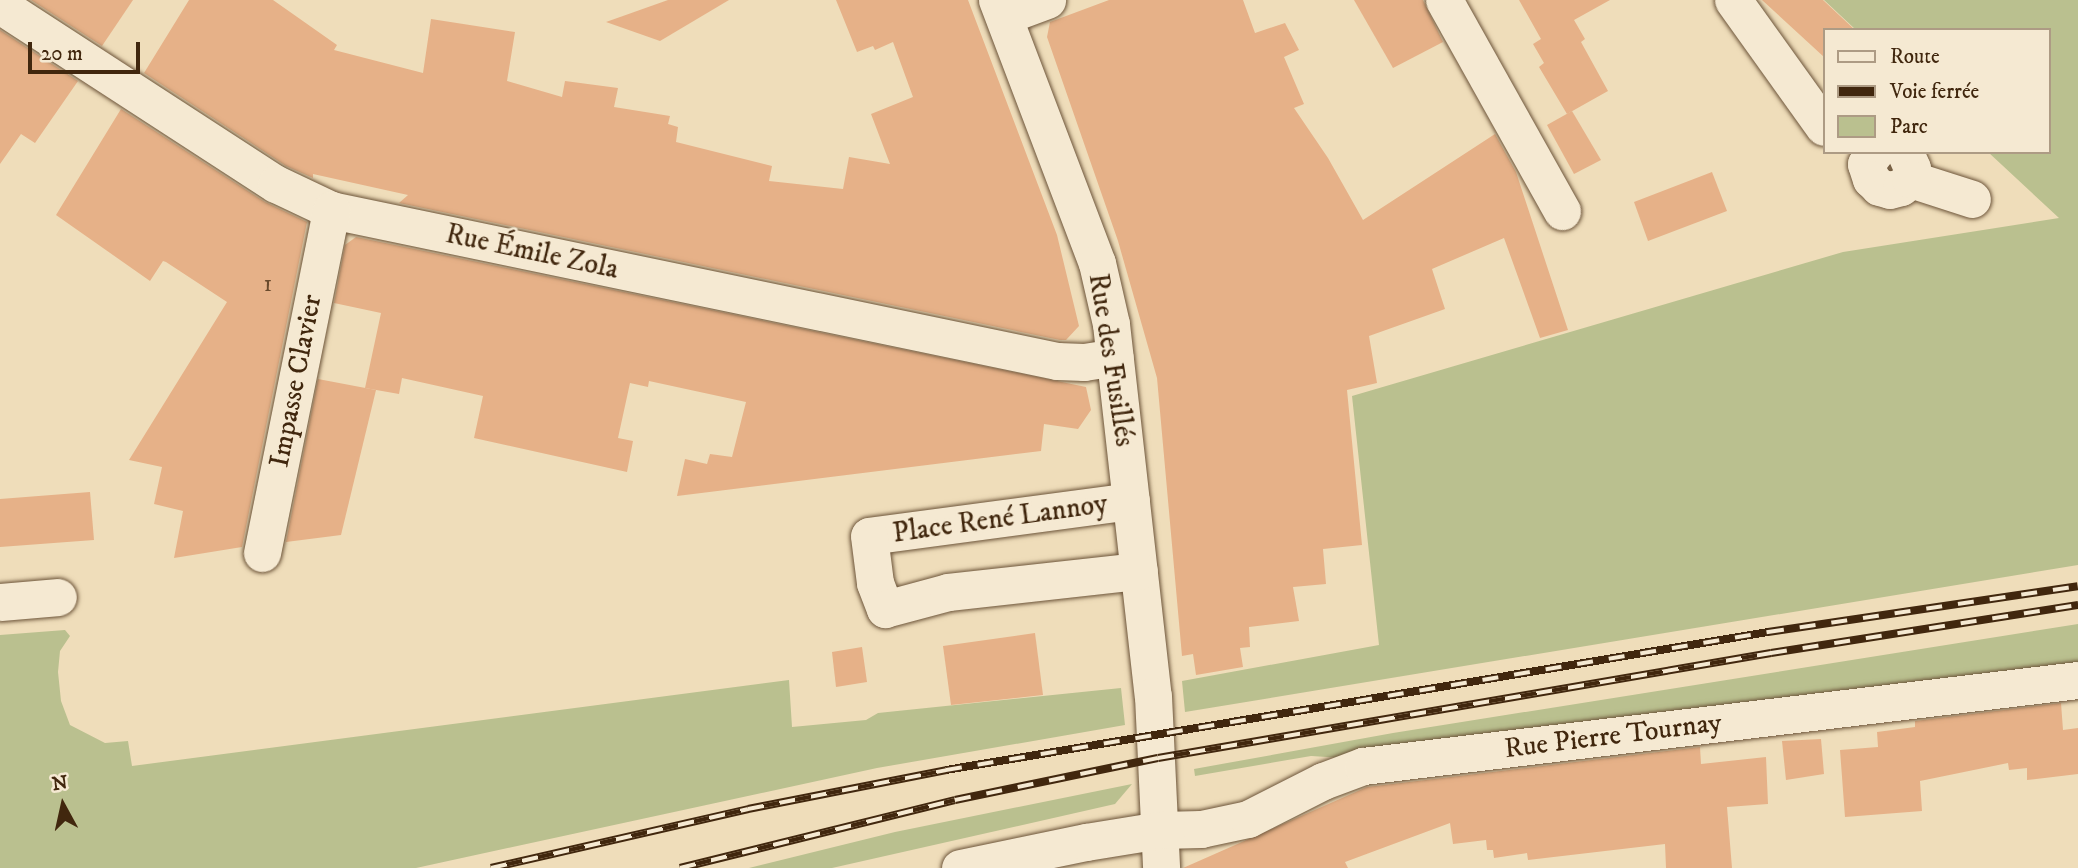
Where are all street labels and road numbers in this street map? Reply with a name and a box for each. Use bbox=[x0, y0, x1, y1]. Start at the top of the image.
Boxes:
street label: Rue Émile Zola bbox=[443, 217, 621, 287]
street label: Rue des Fusillés bbox=[1081, 271, 1141, 449]
street label: Impasse Clavier bbox=[263, 292, 329, 470]
street label: Place René Lannoy bbox=[890, 487, 1110, 551]
street label: Rue Pierre Tournay bbox=[1502, 706, 1724, 766]

